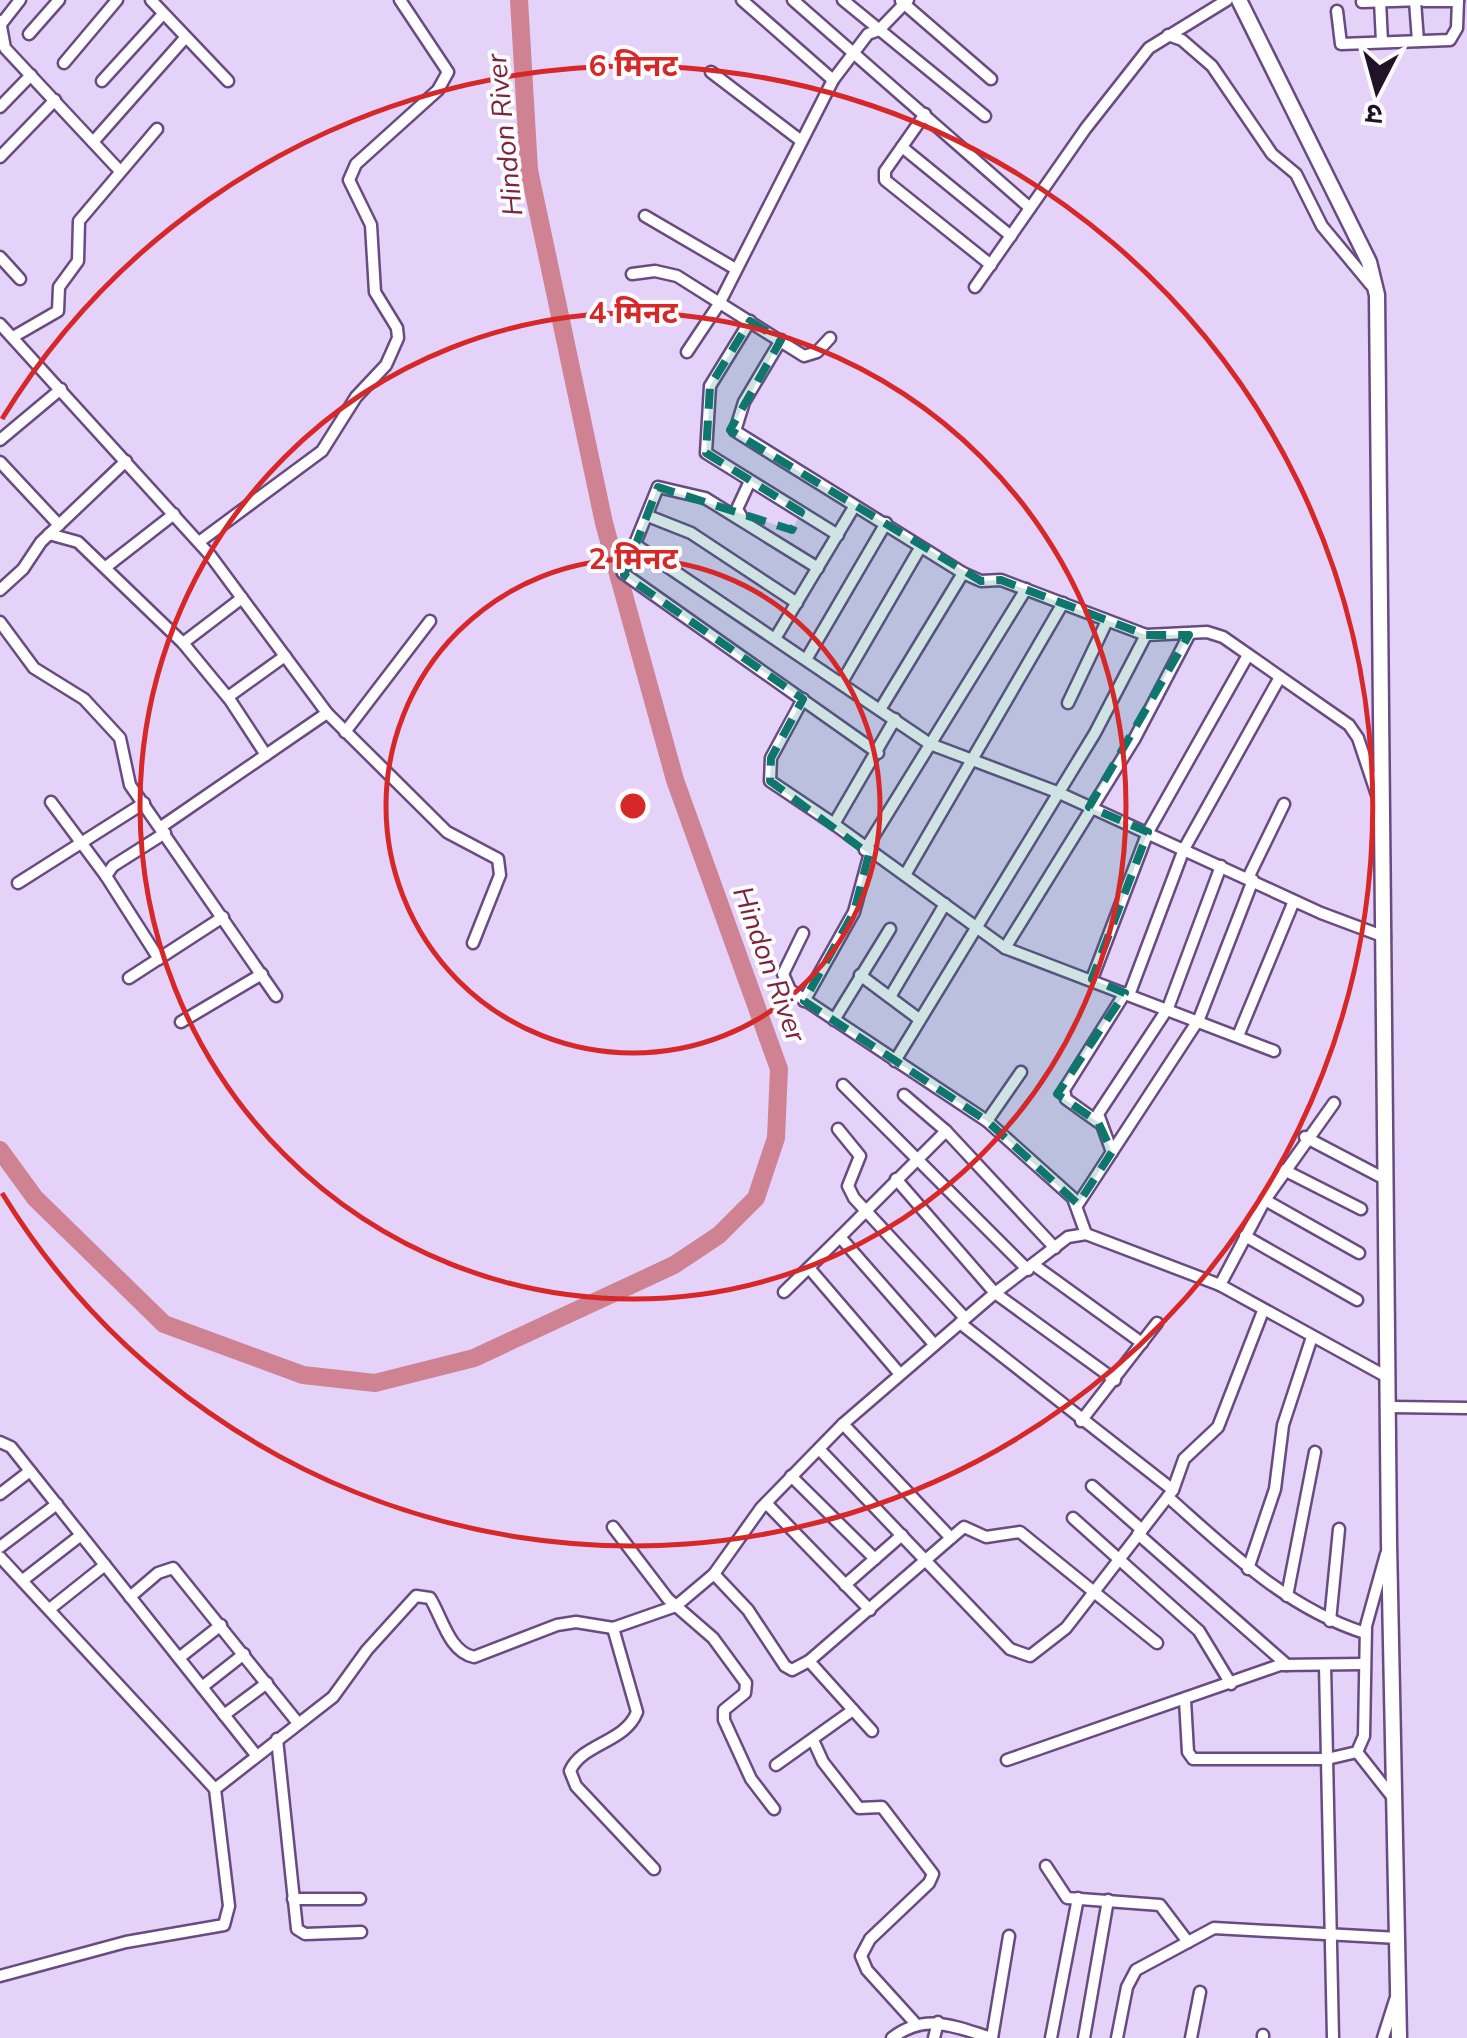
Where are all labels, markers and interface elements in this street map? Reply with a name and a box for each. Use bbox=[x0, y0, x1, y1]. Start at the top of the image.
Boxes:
north arrow bbox=[1327, 40, 1427, 140]
text: 6 मिनट bbox=[588, 46, 678, 87]
water label: Hindon River bbox=[477, 51, 532, 218]
text: उ bbox=[1364, 94, 1385, 134]
text: 4 मिनट bbox=[588, 293, 678, 334]
text: 2 मिनट bbox=[588, 539, 678, 580]
centre of rings bbox=[615, 788, 651, 824]
water label: Hindon River bbox=[723, 881, 815, 1048]

